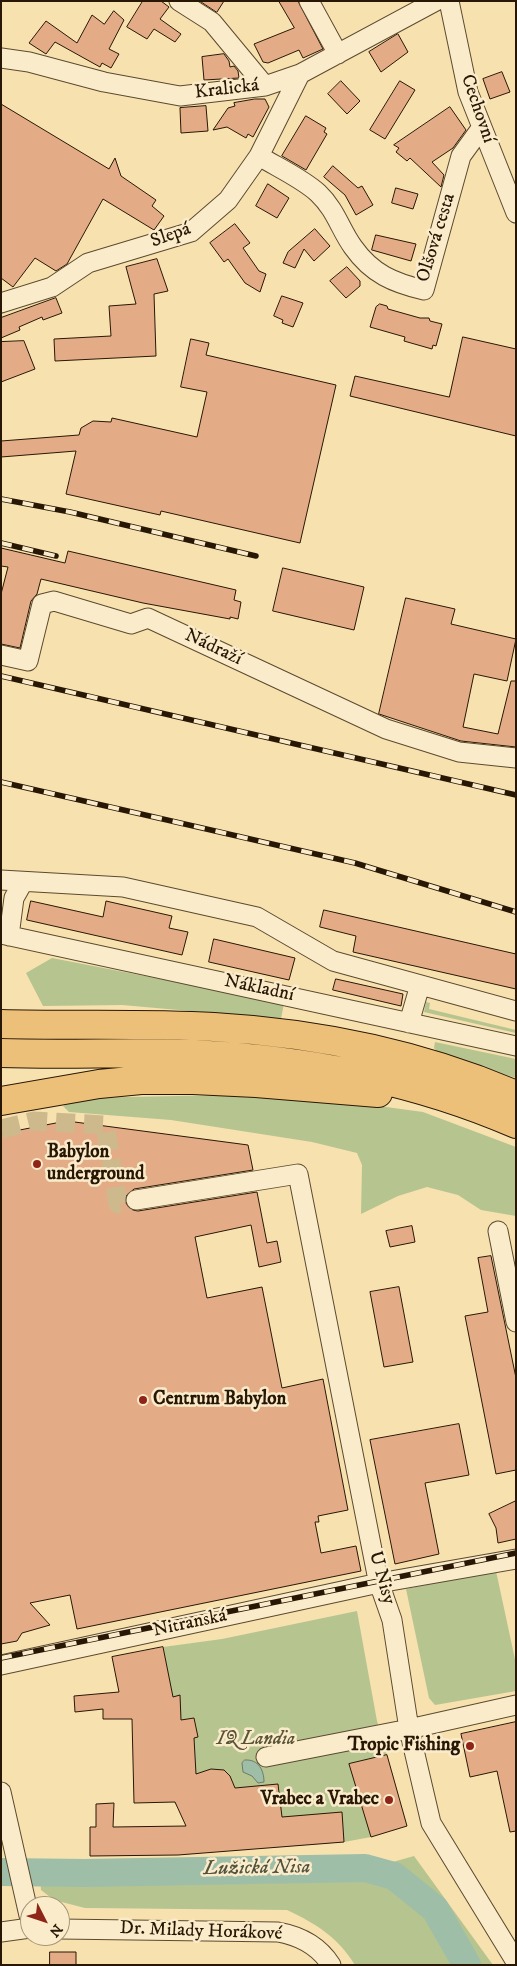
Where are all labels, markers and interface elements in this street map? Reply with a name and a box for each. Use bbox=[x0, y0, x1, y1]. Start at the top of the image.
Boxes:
street label: Cechovní bbox=[455, 72, 499, 146]
street label: Kralická bbox=[193, 75, 261, 105]
street label: Olšová cesta bbox=[413, 191, 461, 285]
street label: Slepá bbox=[148, 218, 194, 254]
street label: Nádraží bbox=[181, 625, 245, 671]
street label: Nákladní bbox=[222, 970, 296, 1008]
place label: Babylon underground bbox=[47, 1142, 145, 1186]
marker: Babylon underground bbox=[31, 1158, 43, 1170]
place label: Centrum Babylon bbox=[153, 1389, 286, 1411]
marker: Centrum Babylon bbox=[137, 1394, 149, 1406]
street label: U Nisy bbox=[363, 1549, 399, 1607]
street label: Nitranská bbox=[151, 1605, 229, 1643]
park label: IQ Landia bbox=[217, 1729, 295, 1751]
place label: Tropic Fishing bbox=[348, 1735, 460, 1757]
marker: Tropic Fishing bbox=[464, 1740, 476, 1752]
place label: Vrabec a Vrabec bbox=[261, 1789, 379, 1811]
marker: Vrabec a Vrabec bbox=[383, 1794, 395, 1806]
water label: Lužická Nisa bbox=[204, 1856, 310, 1882]
north arrow bbox=[20, 1896, 70, 1946]
street label: Dr. Milady Horákové bbox=[119, 1918, 283, 1946]
text: N bbox=[45, 1920, 66, 1940]

